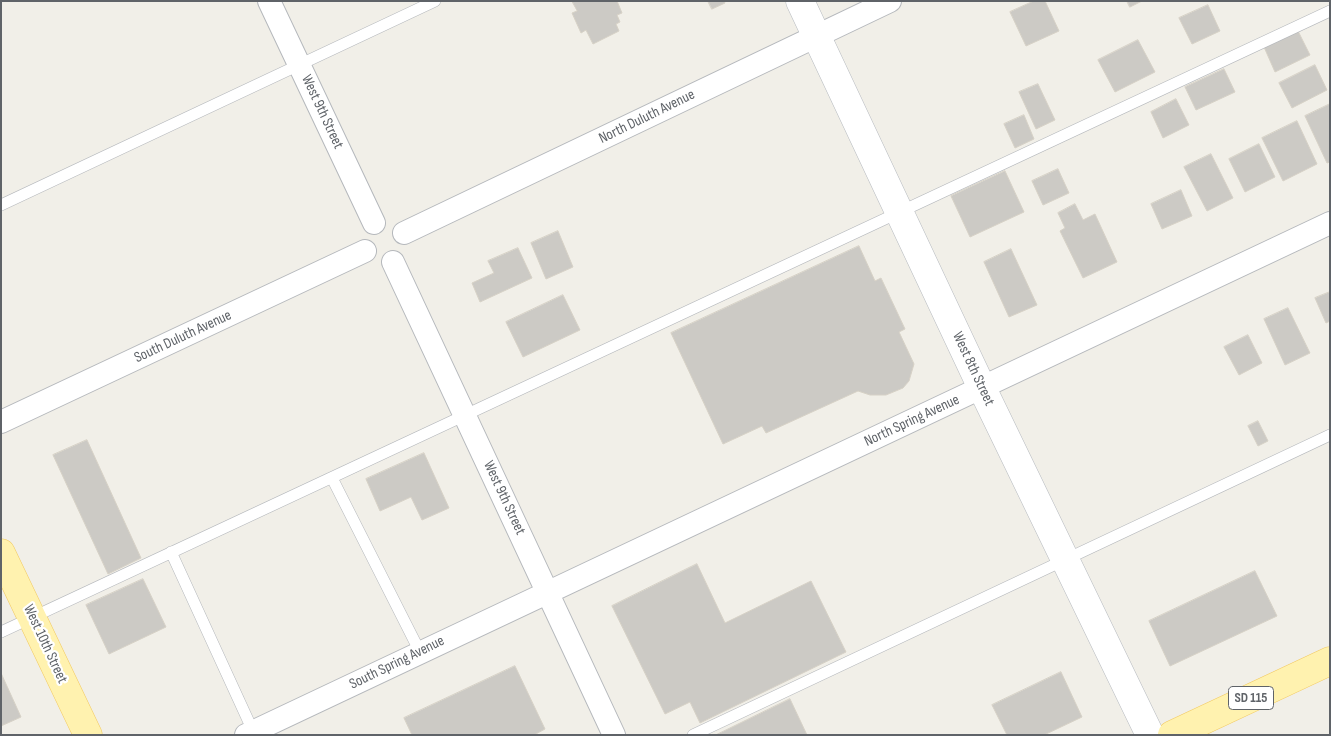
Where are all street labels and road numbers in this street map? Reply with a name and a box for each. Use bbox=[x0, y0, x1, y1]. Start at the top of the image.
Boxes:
street label: West 9th Street bbox=[297, 72, 347, 152]
street label: North Duluth Avenue bbox=[596, 86, 698, 148]
street label: South Duluth Avenue bbox=[132, 307, 234, 367]
street label: West 8th Street bbox=[948, 329, 998, 409]
street label: North Spring Avenue bbox=[862, 391, 962, 451]
street label: West 9th Street bbox=[479, 458, 529, 538]
street label: West 10th Street bbox=[19, 602, 71, 686]
street label: South Spring Avenue bbox=[347, 632, 447, 694]
road number: SD 115 bbox=[1228, 686, 1274, 710]

